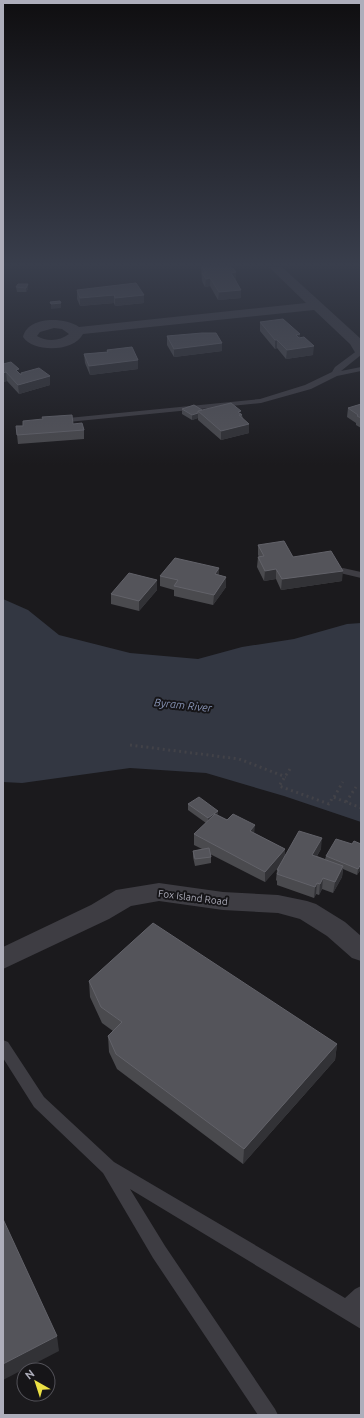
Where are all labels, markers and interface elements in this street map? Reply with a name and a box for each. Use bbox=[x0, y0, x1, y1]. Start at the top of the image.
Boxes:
water label: Byram River bbox=[153, 696, 213, 714]
street label: Fox Island Road bbox=[158, 888, 228, 907]
north arrow bbox=[16, 1362, 56, 1402]
text: N bbox=[23, 1367, 37, 1381]

